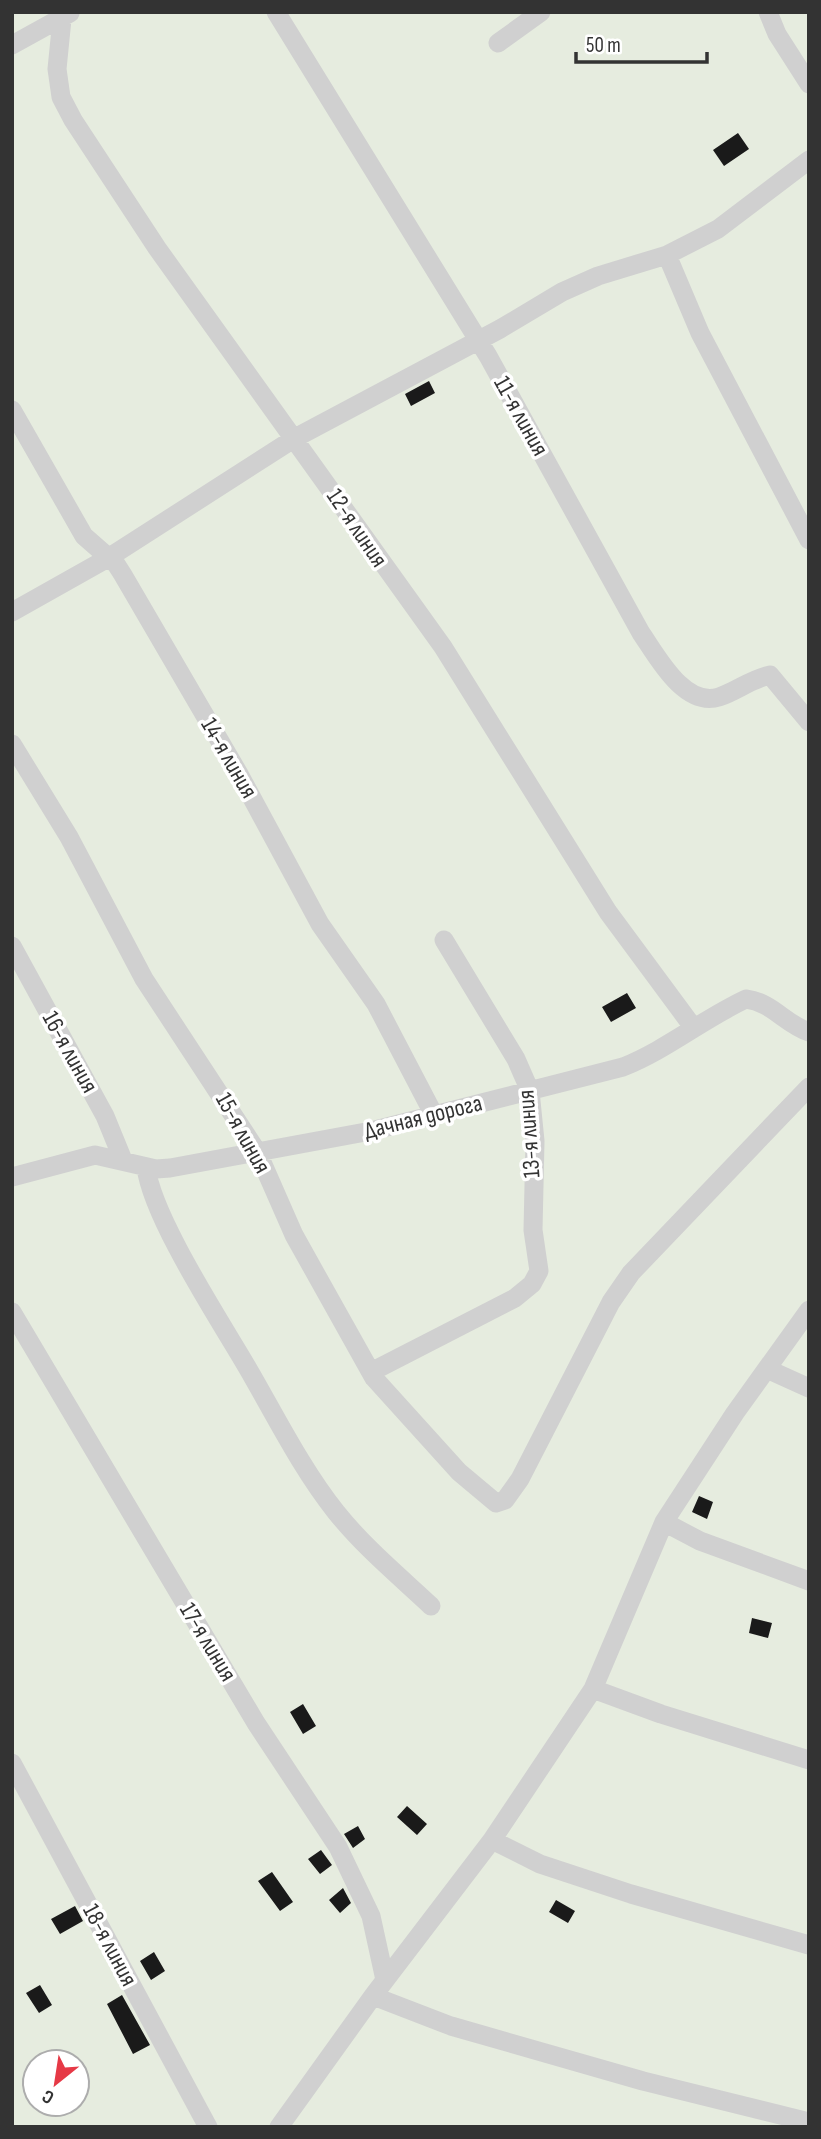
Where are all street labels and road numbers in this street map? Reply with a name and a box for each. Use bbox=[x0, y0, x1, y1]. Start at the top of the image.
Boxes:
street label: 11-я линия bbox=[487, 371, 555, 461]
street label: 12-я линия bbox=[320, 483, 394, 573]
street label: 14-я линия bbox=[194, 713, 264, 803]
street label: 16-я линия bbox=[36, 1006, 104, 1098]
street label: 15-я линия bbox=[209, 1088, 277, 1178]
street label: Дачная дорога bbox=[361, 1088, 485, 1146]
street label: 13-я линия bbox=[511, 1089, 547, 1179]
street label: 17-я линия bbox=[173, 1597, 243, 1687]
street label: 18-я линия bbox=[76, 1899, 144, 1991]

